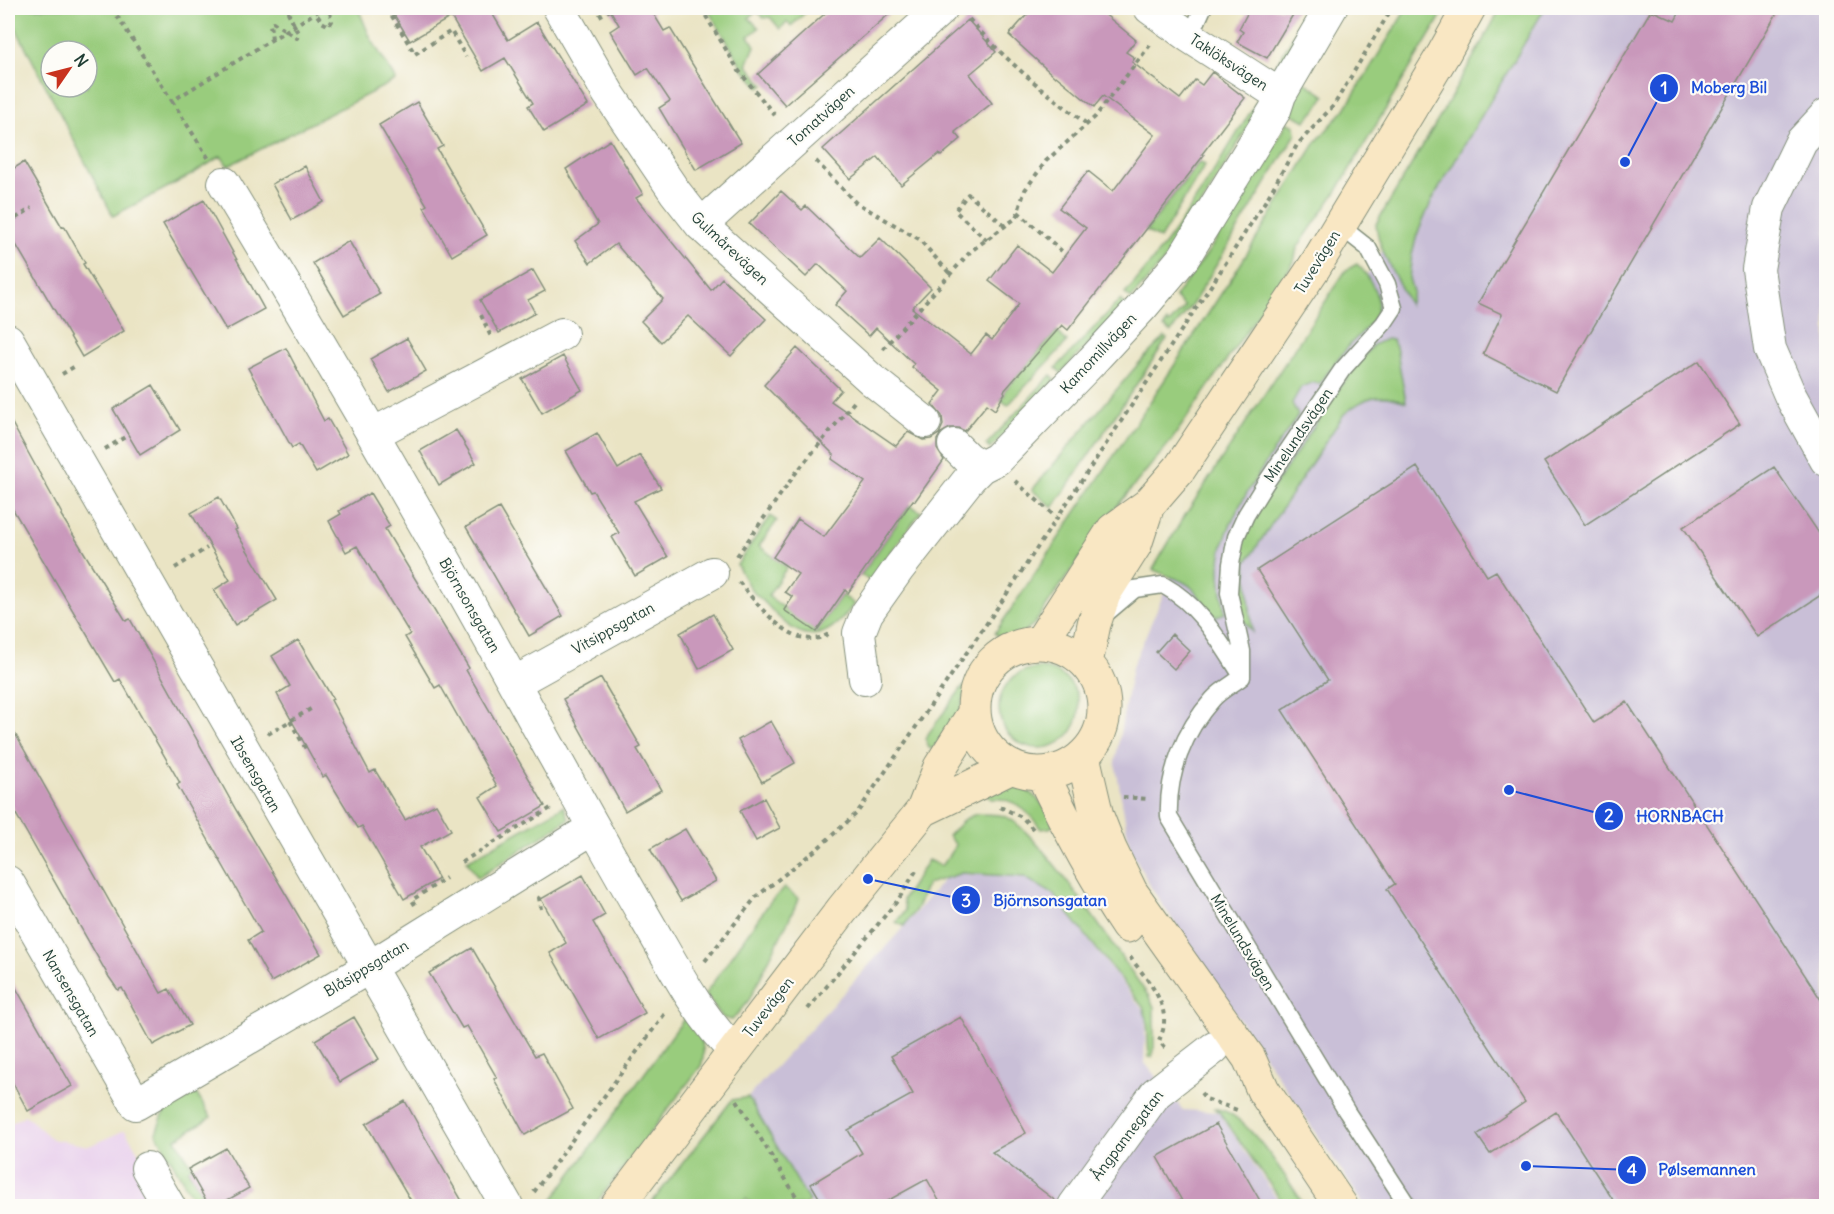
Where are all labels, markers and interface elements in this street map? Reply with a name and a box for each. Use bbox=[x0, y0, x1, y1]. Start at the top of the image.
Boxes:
street label: Taklöksvägen bbox=[1186, 29, 1272, 95]
north arrow bbox=[39, 39, 99, 99]
text: N bbox=[70, 50, 93, 71]
callout: Moberg Bil bbox=[1649, 71, 1779, 105]
text: 1 bbox=[1660, 76, 1668, 99]
text: Moberg Bil bbox=[1691, 77, 1767, 98]
street label: Tomatvägen bbox=[784, 81, 858, 151]
street label: Gulmårevägen bbox=[687, 207, 773, 289]
street label: Tuvevägen bbox=[1290, 226, 1344, 297]
street label: Kamomillvägen bbox=[1056, 308, 1140, 397]
street label: Minelundsvägen bbox=[1259, 384, 1337, 486]
street label: Björnsonsgatan bbox=[435, 554, 505, 656]
street label: Vitsippsgatan bbox=[569, 597, 658, 658]
street label: Ibsensgatan bbox=[227, 733, 286, 816]
callout: HORNBACH bbox=[1594, 799, 1735, 833]
text: 2 bbox=[1604, 804, 1614, 827]
text: HORNBACH bbox=[1636, 806, 1724, 826]
callout: Björnsonsgatan bbox=[951, 883, 1119, 917]
text: 3 bbox=[961, 889, 971, 912]
text: Björnsonsgatan bbox=[993, 890, 1107, 911]
street label: Minelundsvägen bbox=[1207, 890, 1280, 994]
street label: Blåsippsgatan bbox=[320, 935, 412, 1001]
street label: Nansensgatan bbox=[38, 946, 104, 1040]
street label: Tuvevägen bbox=[738, 973, 798, 1041]
street label: Ångpannegatan bbox=[1086, 1085, 1167, 1184]
callout: Pølsemannen bbox=[1617, 1153, 1768, 1187]
text: 4 bbox=[1627, 1158, 1638, 1181]
text: Pølsemannen bbox=[1658, 1159, 1756, 1179]

